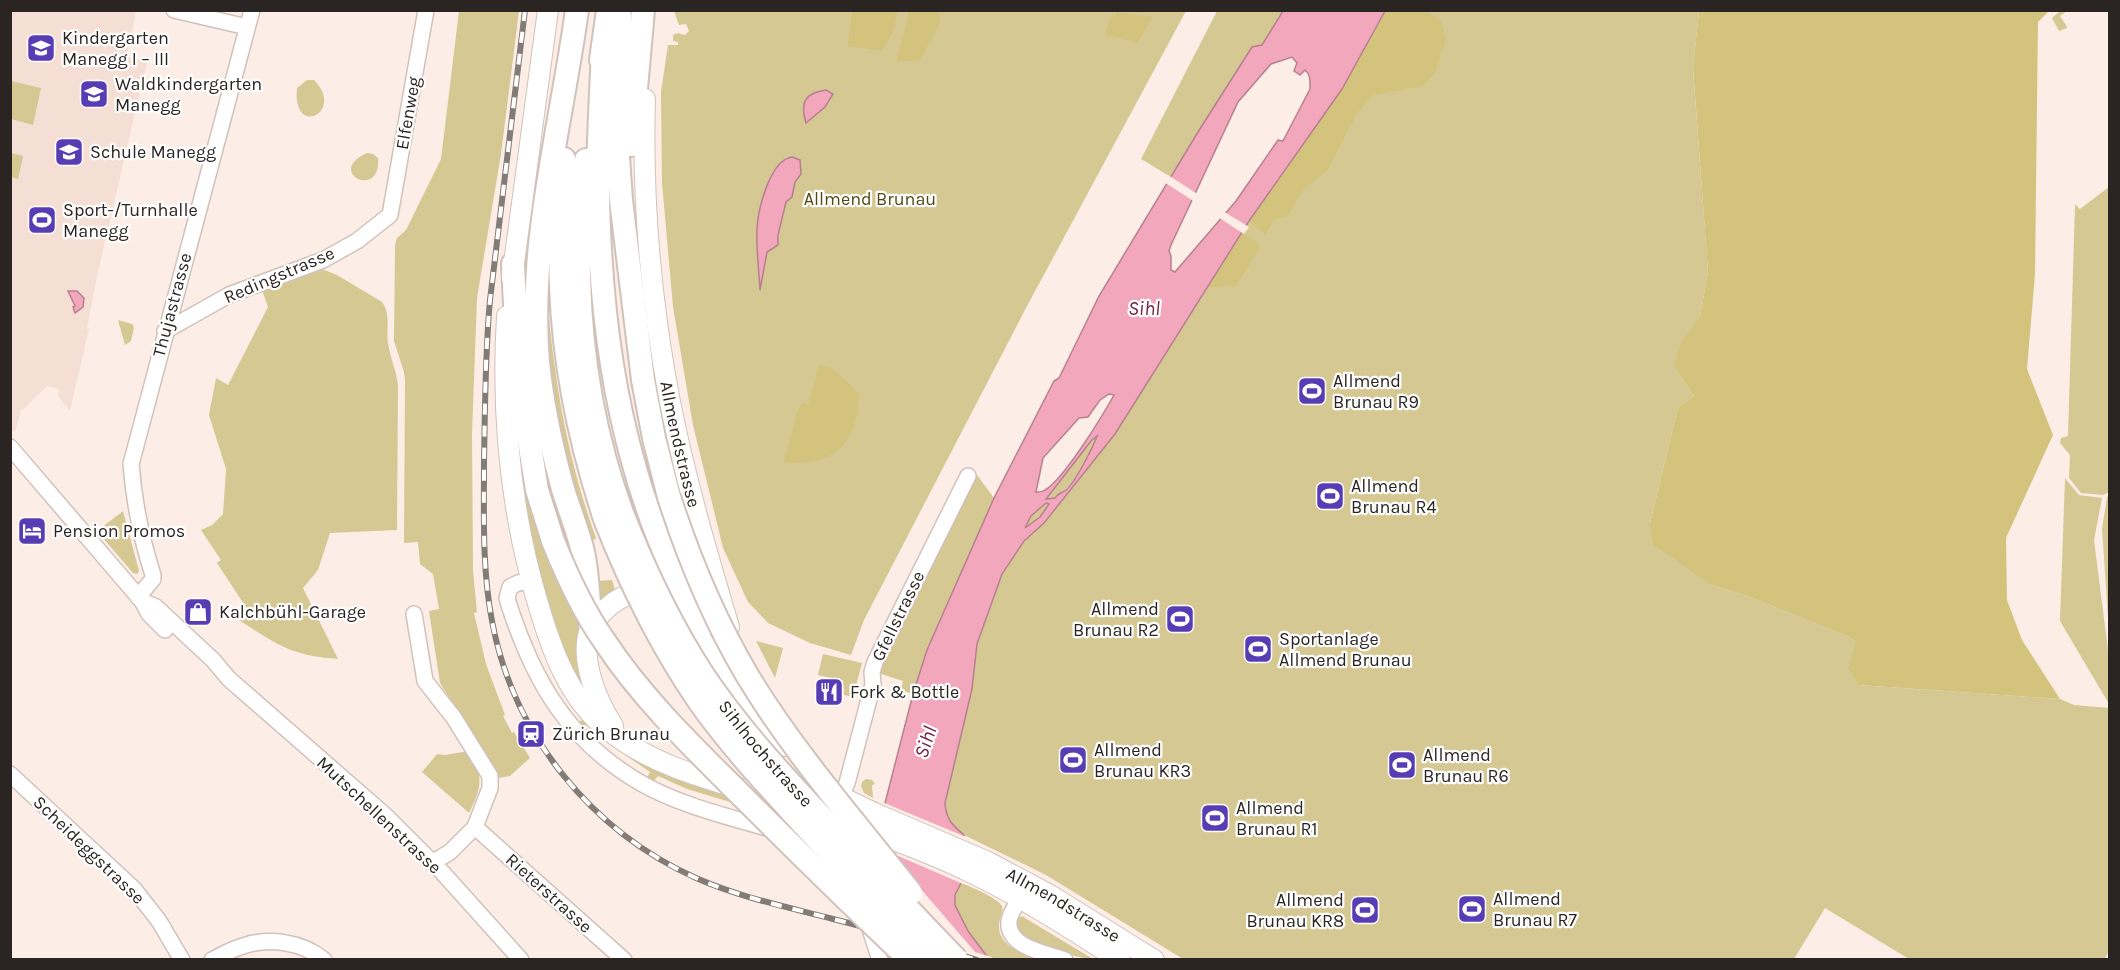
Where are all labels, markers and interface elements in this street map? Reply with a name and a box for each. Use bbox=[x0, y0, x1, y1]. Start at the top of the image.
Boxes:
place label: Kindergarten Manegg I – III bbox=[62, 27, 169, 70]
school or university icon: Kindergarten Manegg I – III bbox=[25, 32, 57, 64]
place label: Waldkindergarten Manegg bbox=[115, 73, 262, 116]
street label: Elfenweg bbox=[391, 75, 425, 151]
school or university icon: Waldkindergarten Manegg bbox=[78, 78, 110, 110]
school or university icon: Schule Manegg bbox=[53, 136, 85, 168]
place label: Schule Manegg bbox=[90, 141, 216, 163]
park label: Allmend Brunau bbox=[804, 188, 936, 210]
place label: Sport-/Turnhalle Manegg bbox=[63, 199, 198, 242]
sports icon: Sport-/Turnhalle Manegg bbox=[26, 204, 58, 236]
street label: Redingstrasse bbox=[220, 242, 338, 308]
street label: Thujastrasse bbox=[148, 250, 196, 360]
water label: Sihl bbox=[1128, 297, 1160, 320]
place label: Allmend Brunau R9 bbox=[1333, 370, 1419, 413]
sports icon: Allmend Brunau R9 bbox=[1296, 375, 1328, 407]
street label: Allmendstrasse bbox=[655, 379, 705, 510]
place label: Allmend Brunau R4 bbox=[1351, 475, 1437, 518]
sports icon: Allmend Brunau R4 bbox=[1314, 480, 1346, 512]
hotel icon: Pension Promos bbox=[16, 515, 48, 547]
place label: Pension Promos bbox=[53, 520, 185, 542]
street label: Gfellstrasse bbox=[867, 567, 929, 665]
shop icon: Kalchbühl-Garage bbox=[182, 596, 214, 628]
place label: Allmend Brunau R2 bbox=[1073, 598, 1159, 641]
place label: Kalchbühl-Garage bbox=[219, 601, 366, 623]
sports icon: Allmend Brunau R2 bbox=[1164, 603, 1196, 635]
place label: Sportanlage Allmend Brunau bbox=[1279, 628, 1412, 671]
sports icon: Sportanlage Allmend Brunau bbox=[1242, 633, 1274, 665]
restaurant icon: Fork & Bottle bbox=[813, 676, 845, 708]
place label: Fork & Bottle bbox=[850, 681, 959, 703]
street label: Sihlhochstrasse bbox=[714, 696, 817, 812]
station icon: Zürich Brunau bbox=[515, 718, 547, 750]
place label: Zürich Brunau bbox=[552, 723, 670, 745]
water label: Sihl bbox=[909, 723, 942, 761]
place label: Allmend Brunau KR3 bbox=[1094, 739, 1191, 782]
sports icon: Allmend Brunau KR3 bbox=[1057, 744, 1089, 776]
place label: Allmend Brunau R6 bbox=[1423, 744, 1509, 787]
sports icon: Allmend Brunau R6 bbox=[1386, 749, 1418, 781]
street label: Mutschellenstrasse bbox=[312, 751, 446, 879]
street label: Scheideggstrasse bbox=[29, 791, 149, 909]
place label: Allmend Brunau R1 bbox=[1236, 797, 1318, 840]
sports icon: Allmend Brunau R1 bbox=[1199, 802, 1231, 834]
street label: Rieterstrasse bbox=[501, 848, 597, 938]
street label: Allmendstrasse bbox=[1002, 863, 1124, 947]
place label: Allmend Brunau R7 bbox=[1493, 888, 1578, 931]
place label: Allmend Brunau KR8 bbox=[1246, 889, 1344, 932]
sports icon: Allmend Brunau R7 bbox=[1456, 893, 1488, 925]
sports icon: Allmend Brunau KR8 bbox=[1349, 894, 1381, 926]

